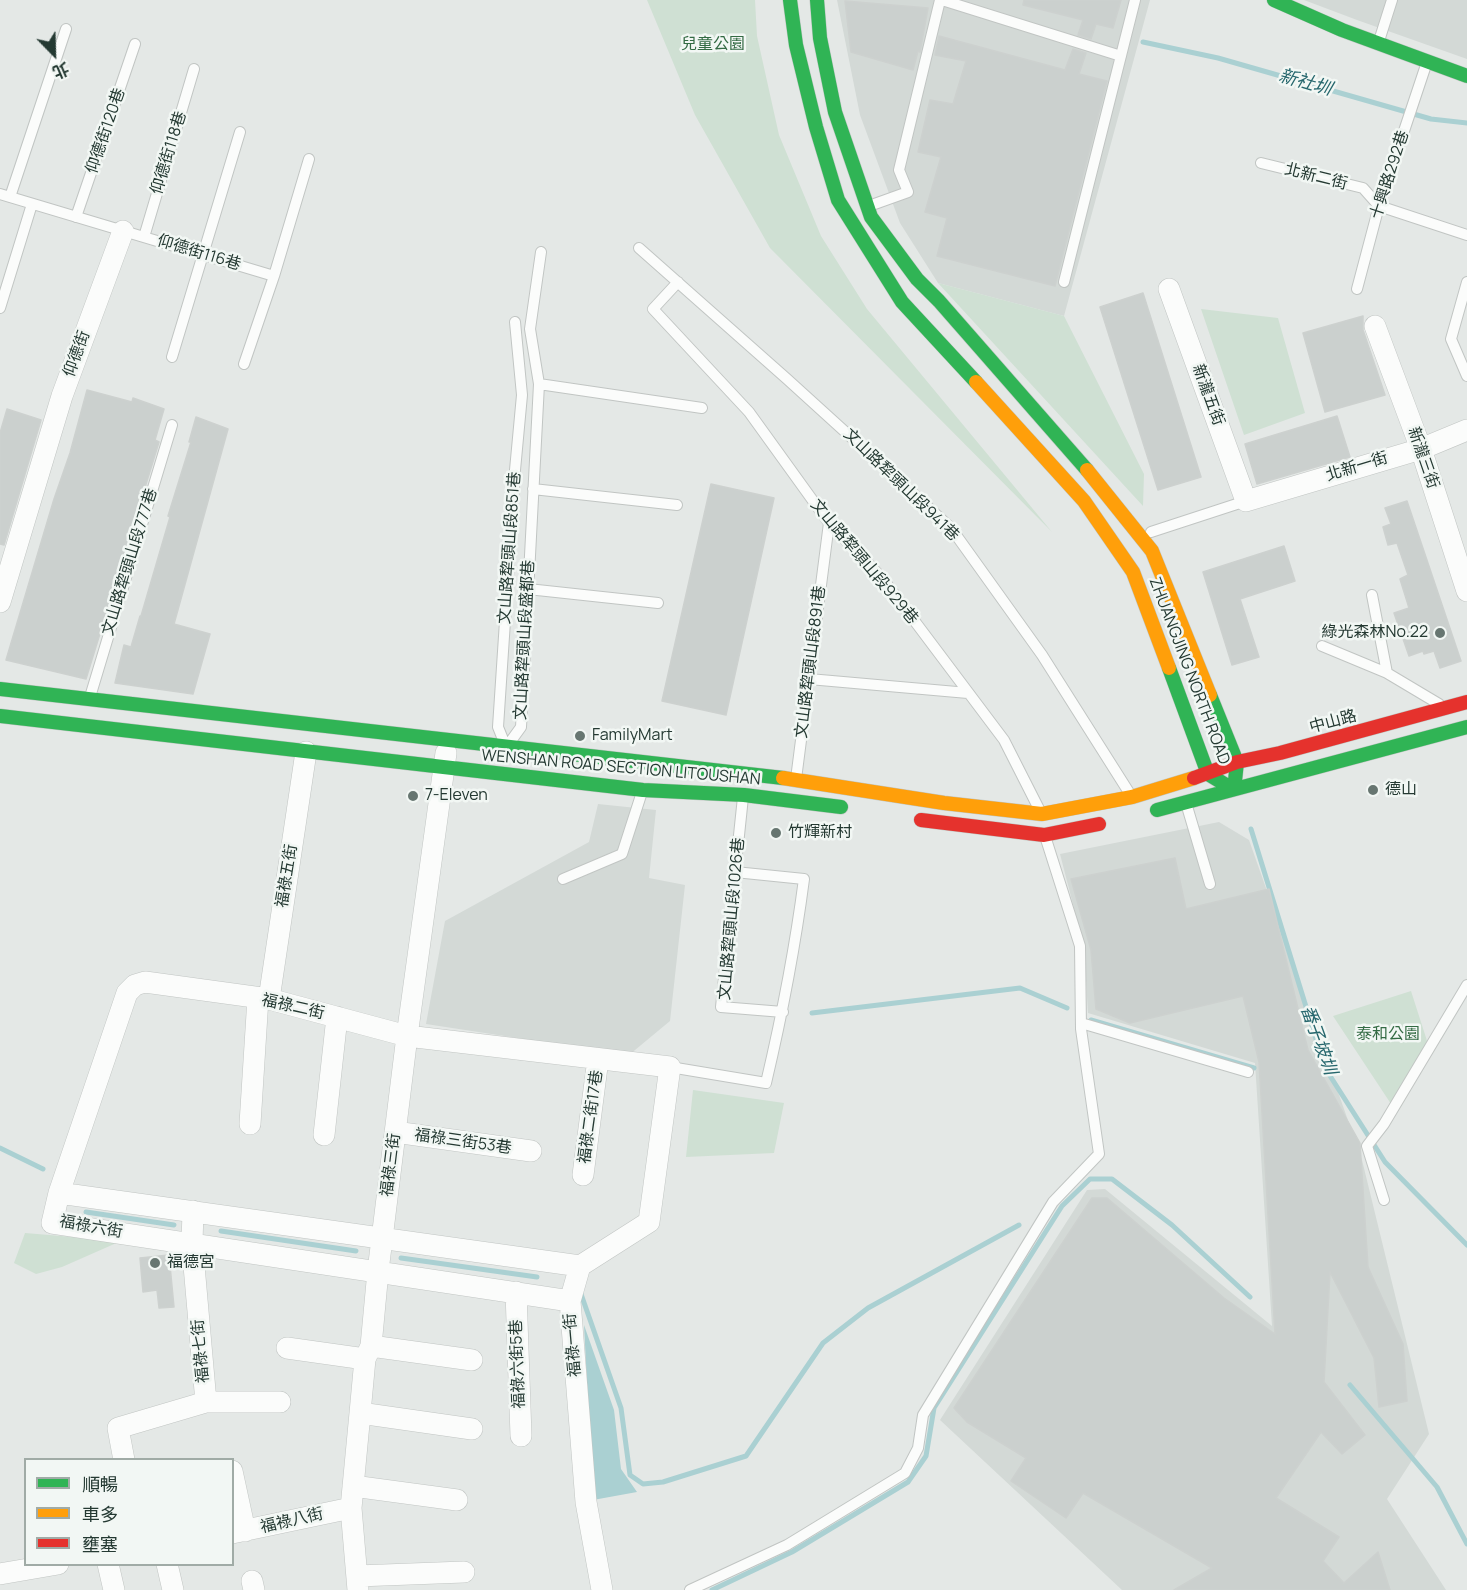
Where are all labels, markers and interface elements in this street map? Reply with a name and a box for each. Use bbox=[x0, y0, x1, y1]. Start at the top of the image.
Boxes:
north arrow bbox=[24, 24, 84, 84]
park label: 兒童公園 bbox=[681, 35, 745, 55]
text: 北 bbox=[49, 57, 73, 84]
water label: 新社圳 bbox=[1276, 65, 1334, 101]
street label: 仰德街120巷 bbox=[82, 86, 130, 176]
street label: 仰德街118巷 bbox=[147, 109, 191, 197]
street label: 十興路292巷 bbox=[1367, 128, 1413, 222]
street label: 北新二街 bbox=[1283, 160, 1349, 194]
street label: 仰德街116巷 bbox=[155, 231, 243, 275]
street label: 仰德街 bbox=[60, 328, 94, 380]
street label: 新瀧五街 bbox=[1188, 362, 1228, 428]
street label: 文山路犂頭山段941巷 bbox=[839, 425, 963, 545]
street label: 新瀧三街 bbox=[1404, 425, 1442, 491]
street label: 北新一街 bbox=[1324, 448, 1390, 486]
street label: 文山路犂頭山段851巷 bbox=[495, 471, 525, 625]
street label: 文山路犂頭山段777巷 bbox=[98, 486, 162, 638]
street label: 文山路犂頭山段929巷 bbox=[806, 496, 922, 628]
street label: 文山路犂頭山段盛都巷 bbox=[511, 560, 539, 720]
street label: ZHUANGJING NORTH ROAD bbox=[1144, 575, 1234, 767]
street label: 文山路犂頭山段891巷 bbox=[792, 585, 830, 739]
place label: 綠光森林No.22 bbox=[1322, 623, 1428, 643]
marker: 綠光森林No.22 bbox=[1433, 626, 1447, 640]
street label: 中山路 bbox=[1307, 707, 1359, 737]
place label: FamilyMart bbox=[592, 726, 673, 746]
marker: FamilyMart bbox=[573, 729, 587, 743]
street label: WENSHAN ROAD SECTION LITOUSHAN bbox=[481, 746, 761, 790]
place label: 德山 bbox=[1385, 780, 1417, 800]
marker: 德山 bbox=[1366, 783, 1380, 797]
place label: 7-Eleven bbox=[425, 786, 488, 806]
marker: 7-Eleven bbox=[406, 789, 420, 803]
place label: 竹輝新村 bbox=[788, 823, 852, 843]
marker: 竹輝新村 bbox=[769, 826, 783, 840]
street label: 文山路犂頭山段1026巷 bbox=[715, 837, 749, 1001]
street label: 福祿五街 bbox=[273, 843, 301, 909]
street label: 福祿二街 bbox=[260, 990, 326, 1024]
water label: 番子坡圳 bbox=[1296, 1002, 1340, 1078]
park label: 泰和公園 bbox=[1356, 1025, 1420, 1045]
street label: 福祿二街17巷 bbox=[575, 1069, 607, 1165]
street label: 福祿三街53巷 bbox=[413, 1126, 513, 1158]
street label: 福祿三街 bbox=[378, 1132, 404, 1198]
street label: 福祿六街 bbox=[58, 1212, 124, 1242]
place label: 福德宮 bbox=[167, 1253, 215, 1273]
marker: 福德宮 bbox=[148, 1256, 162, 1270]
street label: 福祿一街 bbox=[561, 1312, 585, 1378]
street label: 福祿七街 bbox=[189, 1318, 213, 1384]
street label: 福祿六街5巷 bbox=[507, 1319, 529, 1409]
legend bbox=[24, 1458, 234, 1566]
text: 順暢 bbox=[82, 1472, 118, 1496]
text: 車多 bbox=[82, 1502, 118, 1526]
street label: 福祿八街 bbox=[259, 1504, 325, 1538]
text: 壅塞 bbox=[82, 1532, 118, 1556]

